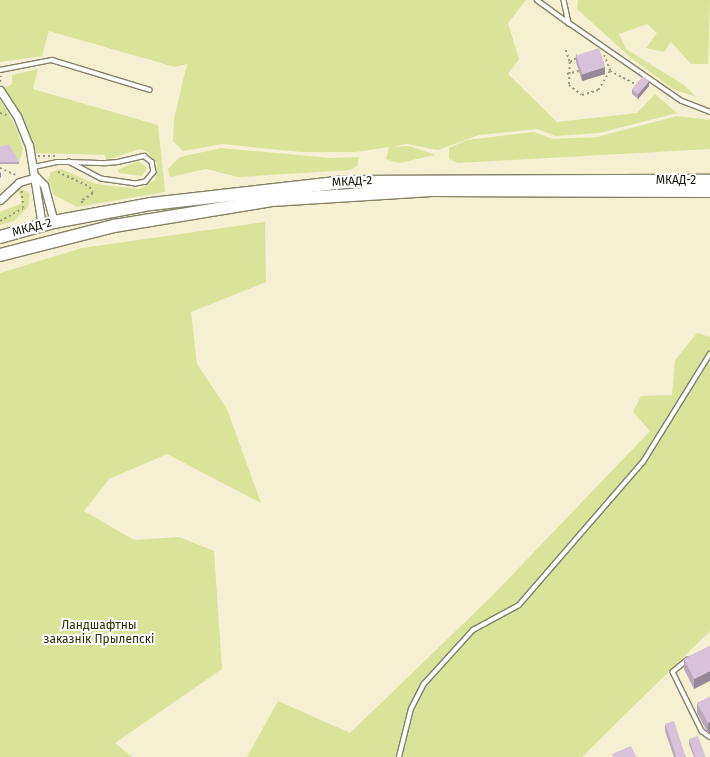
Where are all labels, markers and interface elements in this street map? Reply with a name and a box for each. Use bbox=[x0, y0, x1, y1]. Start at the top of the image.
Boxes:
street label: МКАД-2 bbox=[331, 174, 373, 190]
street label: МКАД-2 bbox=[656, 174, 696, 188]
street label: МКАД-2 bbox=[11, 216, 53, 240]
park label: Ландшафтны заказнік Прылепскі bbox=[44, 619, 154, 647]

